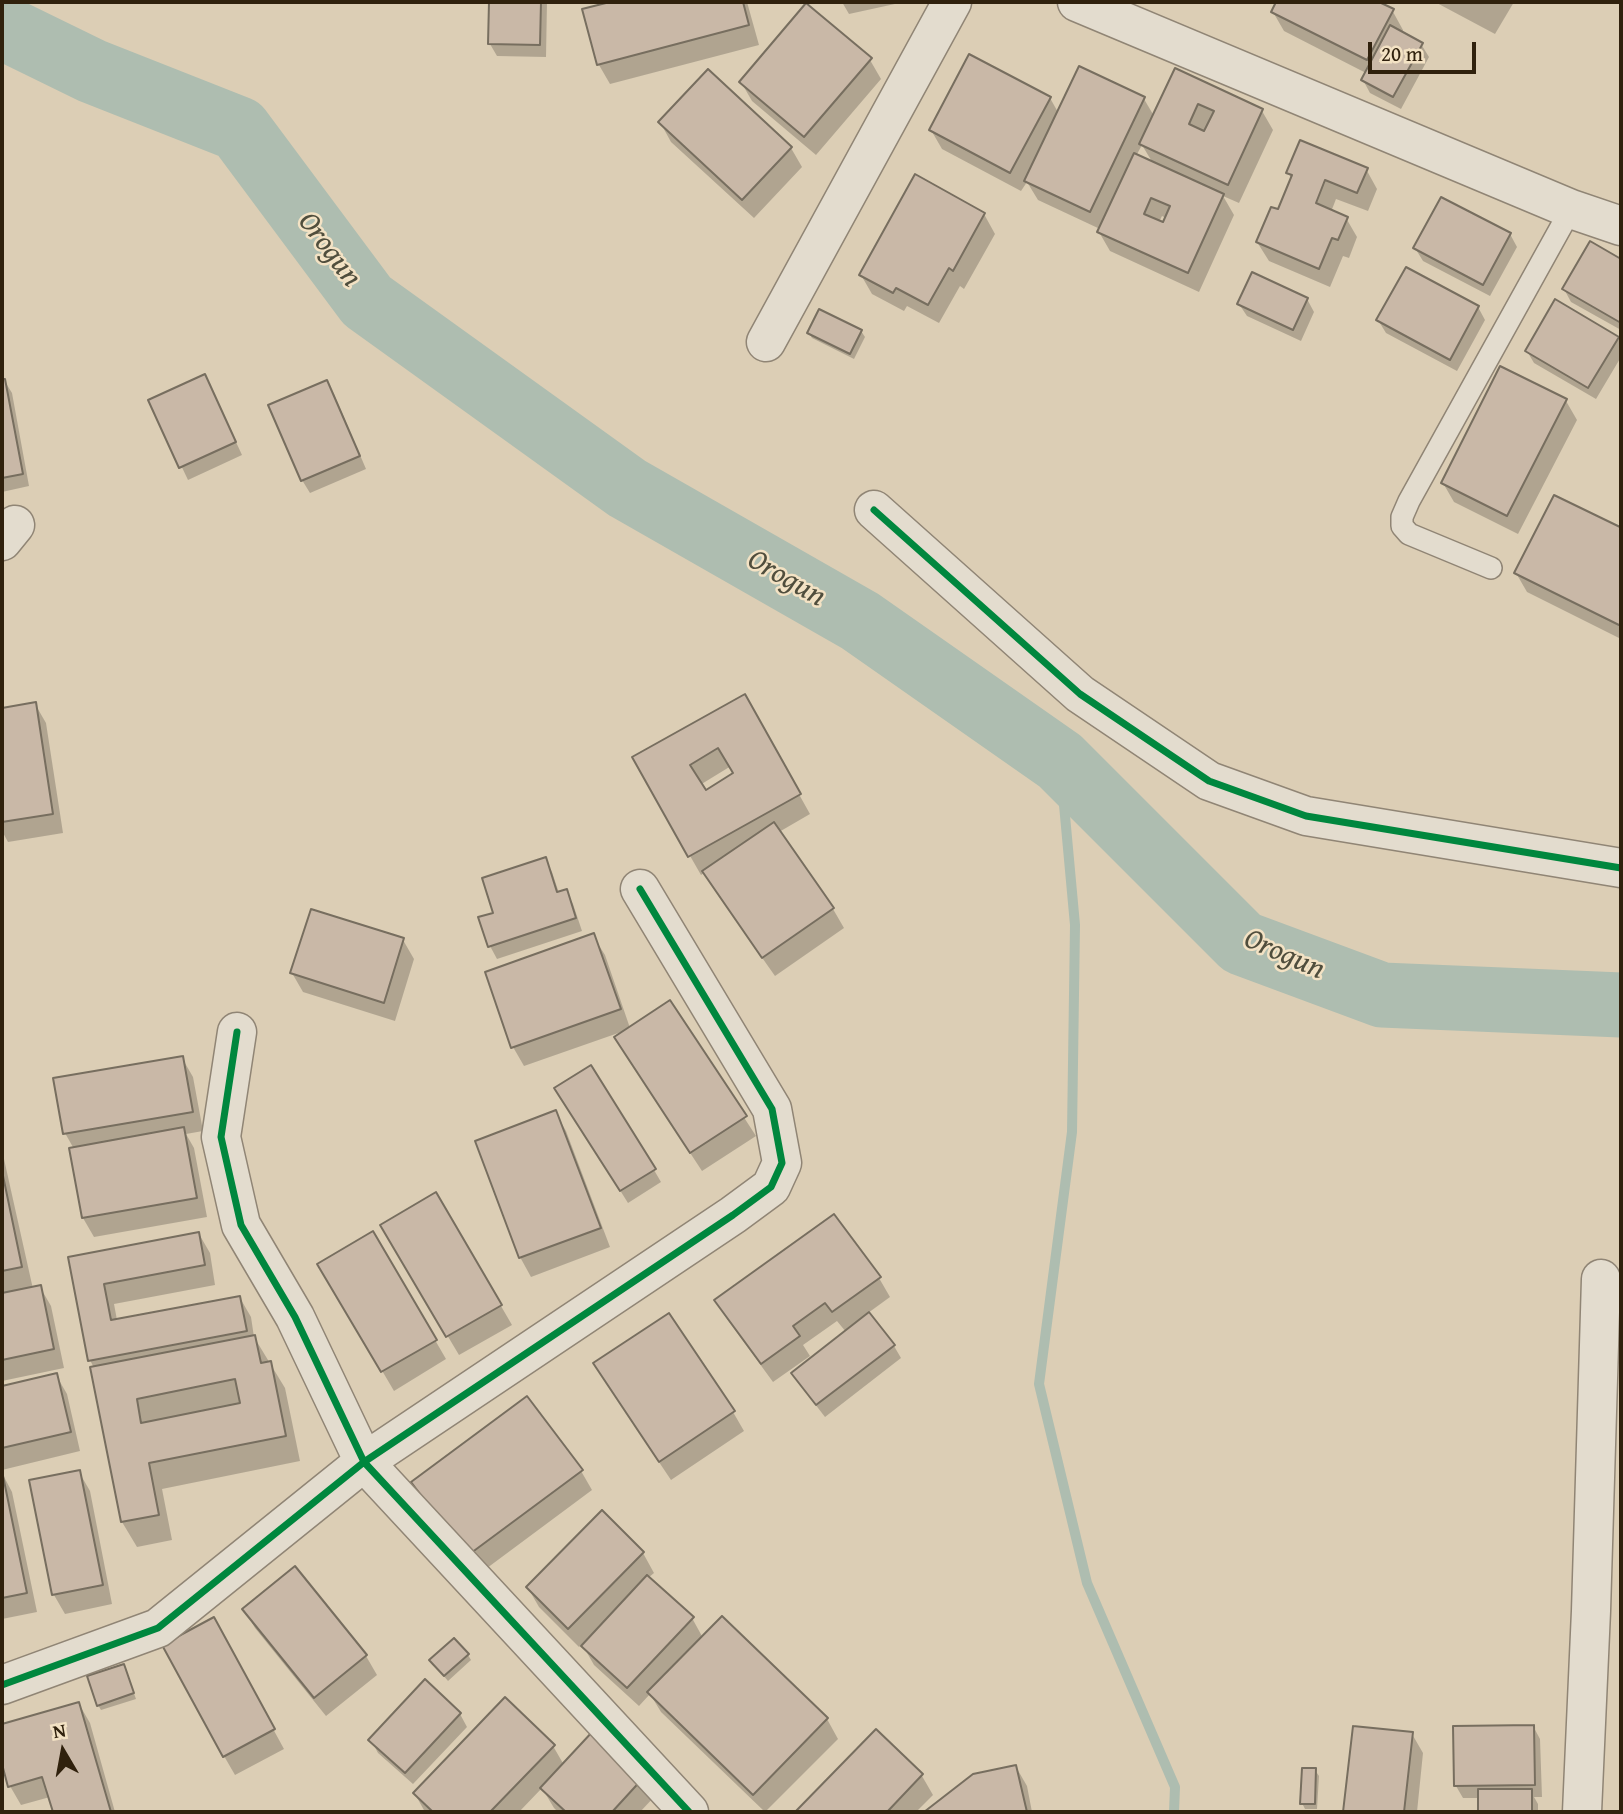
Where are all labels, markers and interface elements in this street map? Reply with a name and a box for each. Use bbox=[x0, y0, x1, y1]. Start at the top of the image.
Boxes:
scale bar bbox=[1371, 28, 1480, 72]
text: 20 m bbox=[1381, 38, 1423, 69]
water label: Orogun bbox=[289, 205, 369, 295]
water label: Orogun bbox=[740, 542, 832, 616]
water label: Orogun bbox=[1238, 921, 1330, 989]
text: N bbox=[51, 1715, 68, 1745]
north arrow bbox=[28, 1716, 98, 1786]

